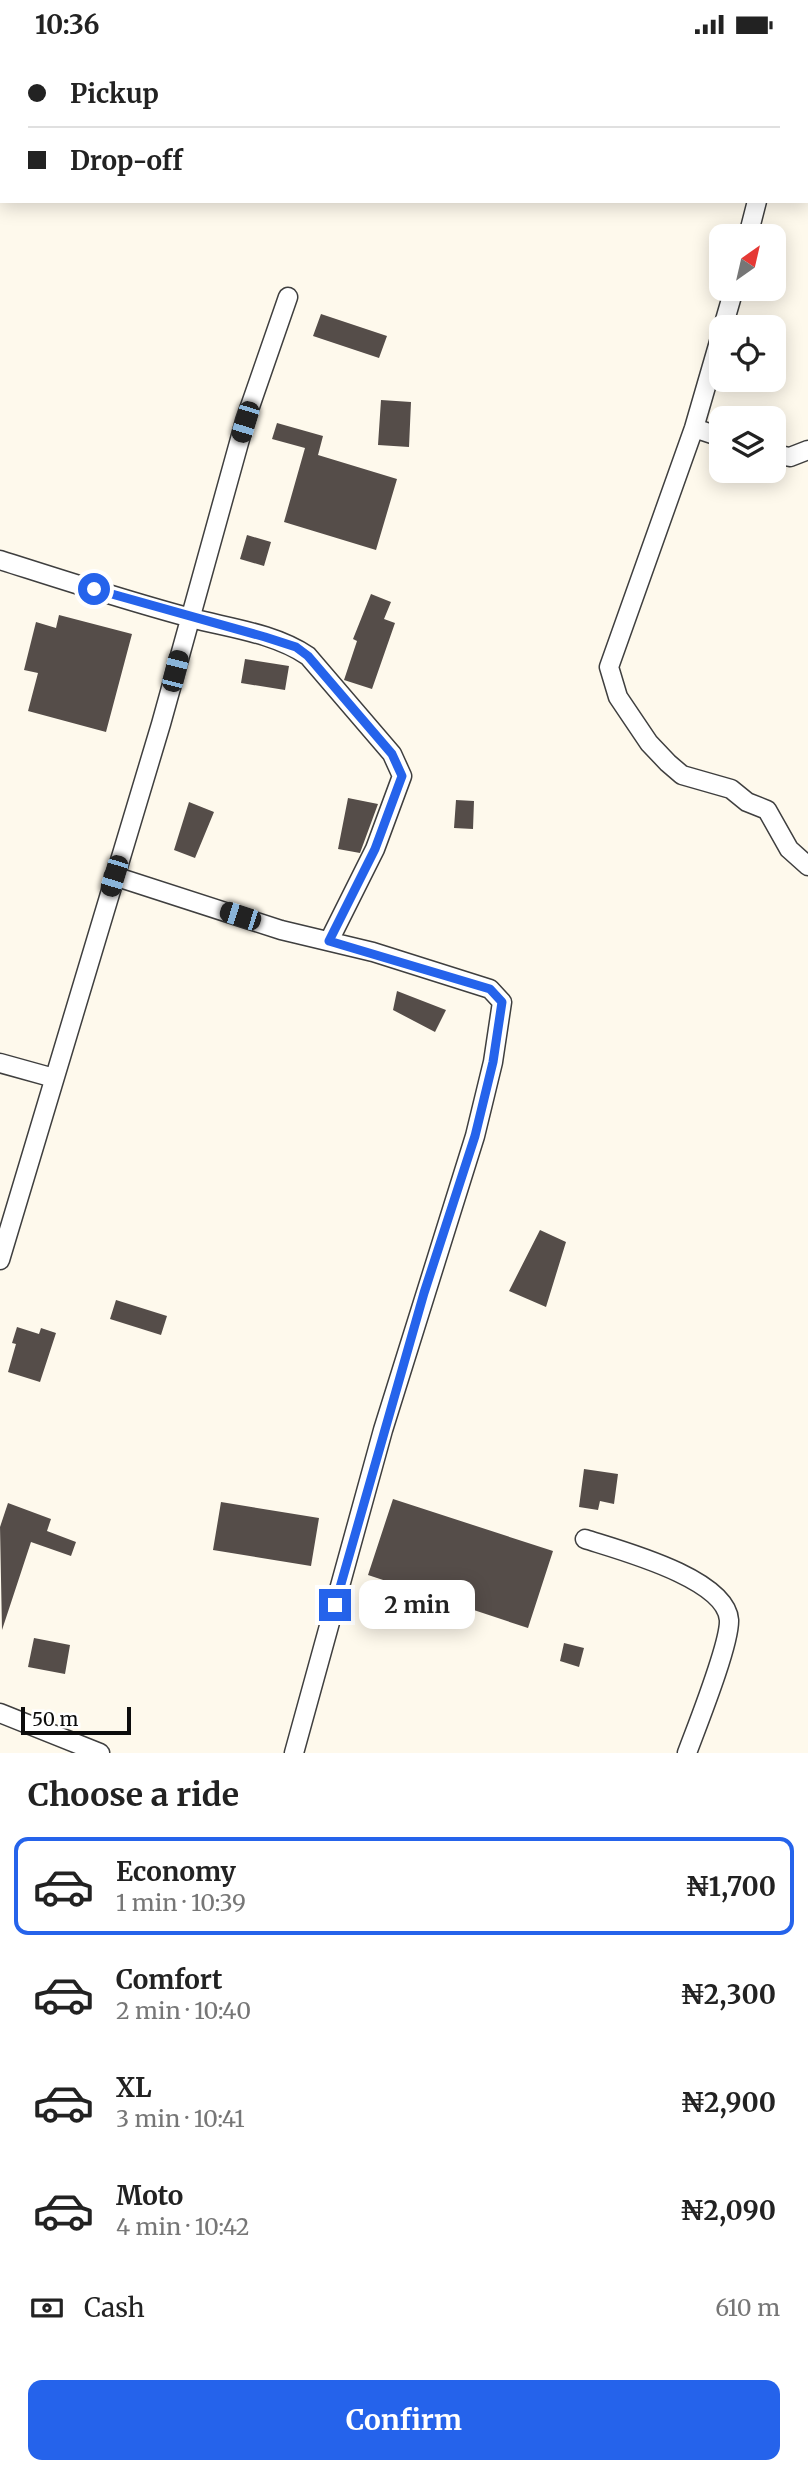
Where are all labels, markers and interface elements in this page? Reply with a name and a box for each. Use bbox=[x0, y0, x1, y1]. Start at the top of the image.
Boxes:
text: 10:36 bbox=[35, 8, 100, 41]
text: Pickup bbox=[70, 77, 159, 110]
text: Drop-off bbox=[70, 144, 183, 177]
north arrow bbox=[709, 224, 786, 301]
map controls bbox=[709, 224, 786, 483]
button: locate bbox=[709, 315, 786, 392]
car bbox=[229, 399, 262, 445]
button: layers bbox=[709, 406, 786, 483]
route start bbox=[78, 573, 110, 605]
car bbox=[160, 648, 191, 694]
car bbox=[98, 853, 131, 899]
car bbox=[217, 900, 264, 932]
callout: 2 min bbox=[360, 1581, 475, 1629]
route end bbox=[319, 1589, 351, 1621]
text: 2 min bbox=[384, 1590, 450, 1619]
scale bar bbox=[21, 1704, 131, 1736]
text: 50 m bbox=[32, 1707, 78, 1731]
text: Choose a ride bbox=[28, 1775, 239, 1815]
icon: car bbox=[32, 1855, 95, 1918]
text: Economy bbox=[116, 1855, 236, 1888]
text: ₦1,700 bbox=[685, 1870, 776, 1903]
text: 1 min · 10:39 bbox=[116, 1888, 246, 1917]
icon: car bbox=[32, 1963, 95, 2026]
text: Comfort bbox=[116, 1963, 222, 1996]
text: ₦2,300 bbox=[680, 1978, 776, 2011]
text: 2 min · 10:40 bbox=[116, 1996, 251, 2025]
icon: car bbox=[32, 2071, 95, 2134]
text: XL bbox=[116, 2071, 152, 2104]
text: ₦2,900 bbox=[680, 2086, 776, 2119]
text: 3 min · 10:41 bbox=[116, 2104, 245, 2133]
icon: car bbox=[32, 2179, 95, 2242]
text: Moto bbox=[116, 2179, 183, 2212]
text: ₦2,090 bbox=[680, 2194, 776, 2227]
text: 4 min · 10:42 bbox=[116, 2212, 250, 2241]
icon: cash bbox=[28, 2289, 66, 2327]
text: Cash bbox=[84, 2291, 145, 2324]
text: 610 m bbox=[715, 2293, 780, 2322]
button: Confirm bbox=[28, 2380, 780, 2460]

